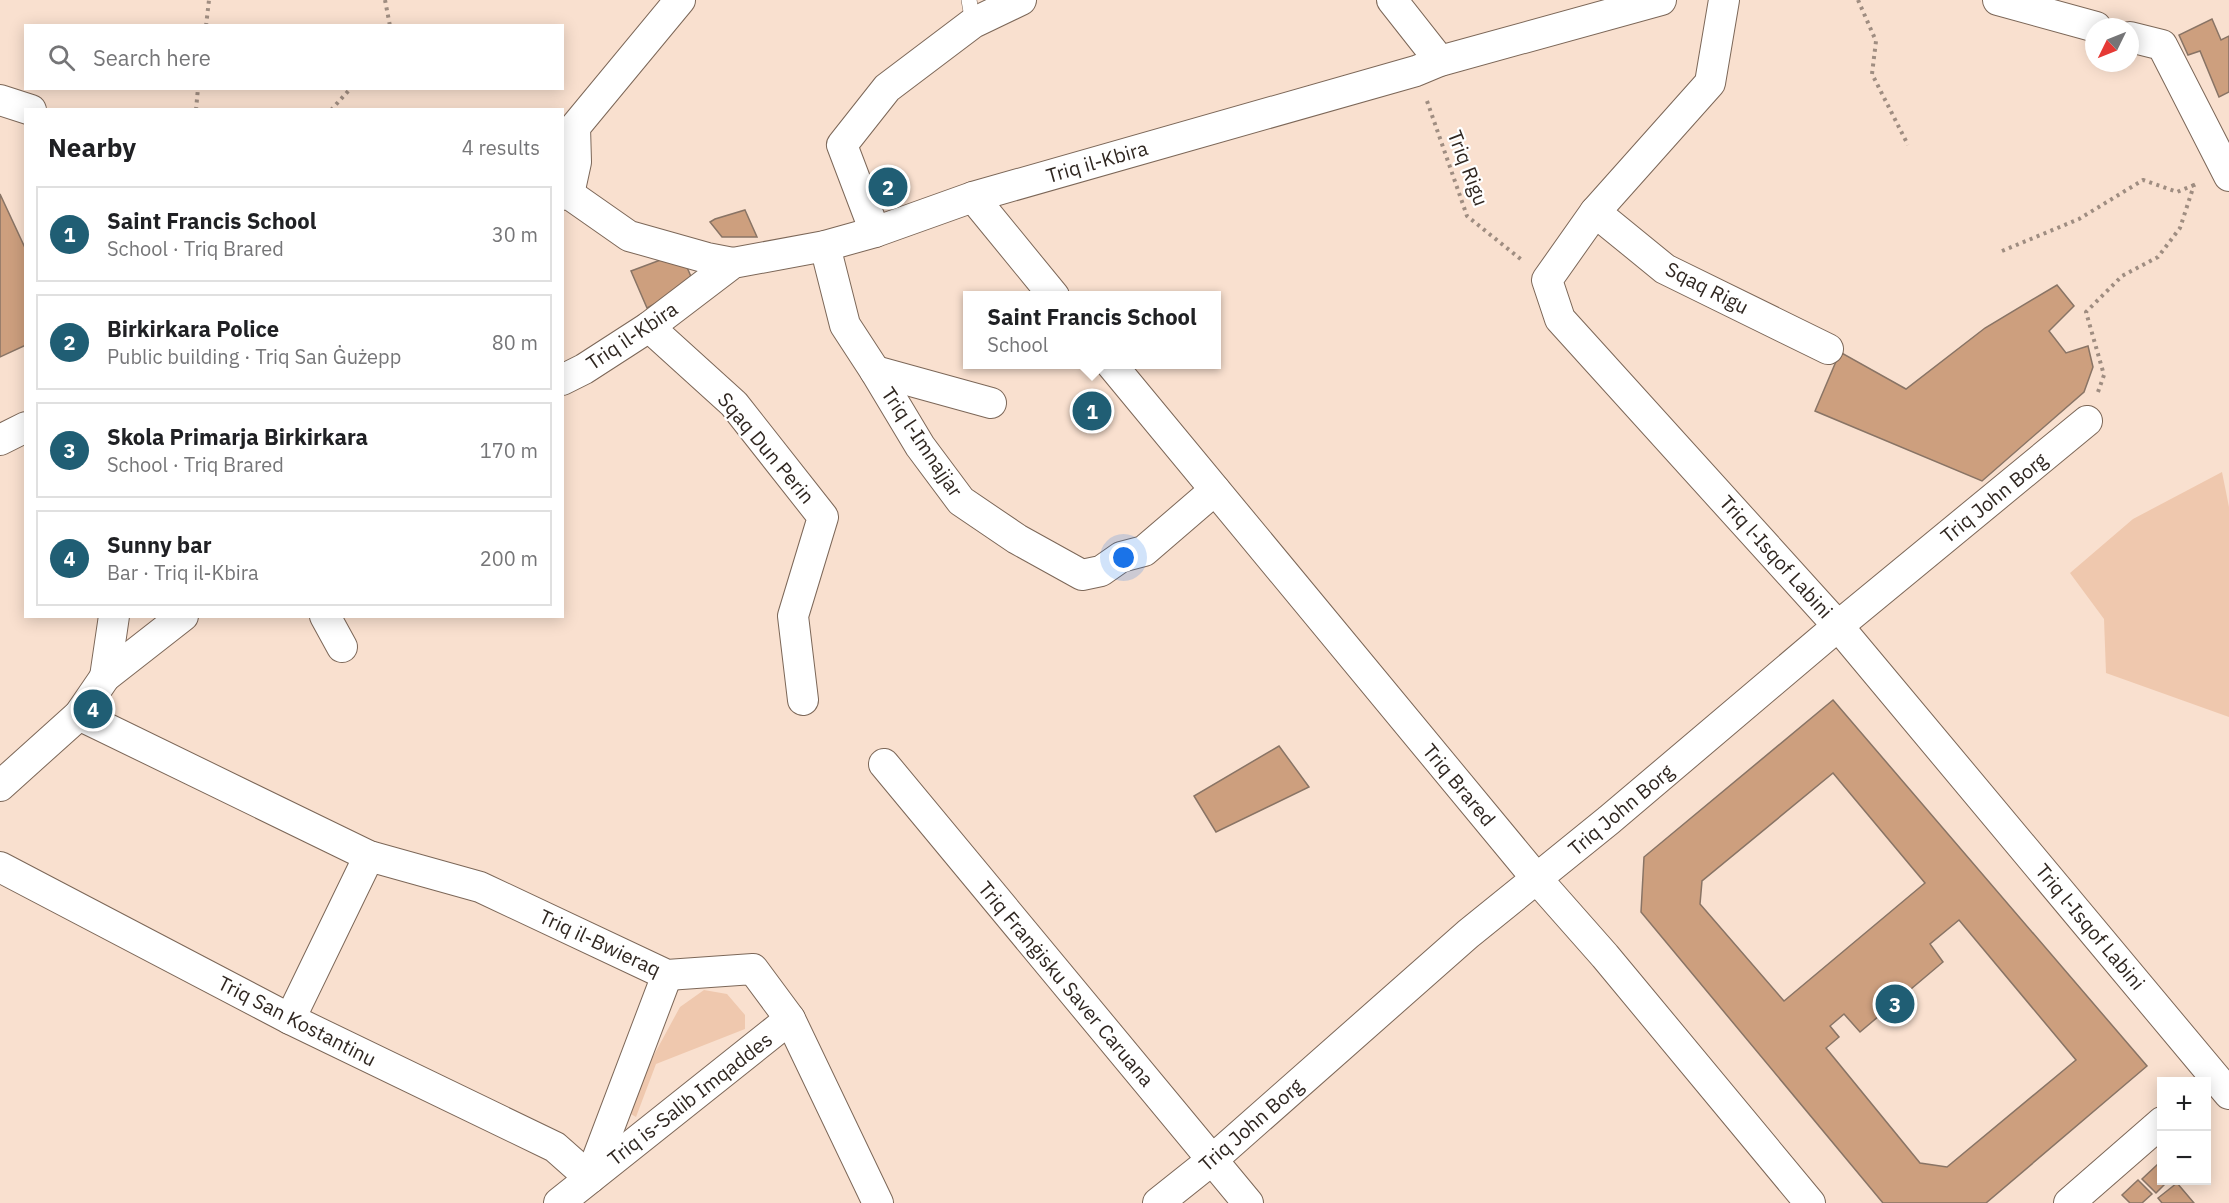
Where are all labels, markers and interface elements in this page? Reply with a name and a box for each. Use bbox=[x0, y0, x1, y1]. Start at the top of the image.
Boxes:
north arrow bbox=[2085, 18, 2139, 72]
search box bbox=[24, 24, 564, 90]
icon: search bbox=[45, 41, 78, 74]
text: Search here bbox=[93, 43, 211, 72]
street label: Triq Rigu bbox=[1442, 126, 1495, 209]
text: Nearby bbox=[48, 130, 136, 164]
text: 4 results bbox=[462, 134, 540, 161]
street label: Triq il-Kbira bbox=[1043, 134, 1151, 189]
pin: 2 bbox=[868, 164, 908, 210]
text: Saint Francis School bbox=[107, 206, 316, 235]
text: 1 bbox=[64, 221, 76, 248]
text: 30 m bbox=[492, 221, 538, 248]
text: School · Triq Brared bbox=[107, 235, 284, 262]
street label: Sqaq Rigu bbox=[1661, 255, 1753, 320]
popup bbox=[963, 291, 1221, 369]
street label: Triq il-Kbira bbox=[581, 295, 683, 376]
text: Saint Francis School bbox=[987, 302, 1197, 331]
text: Birkirkara Police bbox=[107, 314, 279, 343]
text: 2 bbox=[64, 329, 76, 356]
text: 80 m bbox=[492, 329, 538, 356]
text: School bbox=[987, 331, 1048, 358]
text: Public building · Triq San Ġużepp bbox=[107, 343, 401, 370]
street label: Triq l-Imnajjar bbox=[876, 381, 969, 502]
street label: Sqaq Dun Perin bbox=[712, 386, 821, 509]
pin: 1 bbox=[1072, 388, 1112, 434]
text: Skola Primarja Birkirkara bbox=[107, 422, 368, 451]
text: 3 bbox=[64, 437, 76, 464]
text: 170 m bbox=[480, 437, 538, 464]
street label: Triq John Borg bbox=[1935, 446, 2053, 549]
text: School · Triq Brared bbox=[107, 451, 284, 478]
street label: Triq l-Isqof Labini bbox=[1714, 489, 1839, 624]
text: Sunny bar bbox=[107, 530, 212, 559]
your location bbox=[1109, 543, 1138, 572]
text: 4 bbox=[64, 545, 76, 572]
text: 200 m bbox=[480, 545, 538, 572]
text: Bar · Triq il-Kbira bbox=[107, 559, 259, 586]
pin: 4 bbox=[74, 686, 112, 732]
street label: Triq Brared bbox=[1417, 738, 1502, 832]
street label: Triq John Borg bbox=[1562, 757, 1679, 862]
street label: Triq l-Isqof Labini bbox=[2030, 858, 2151, 996]
street label: Triq Franġisku Saver Caruana bbox=[972, 875, 1161, 1092]
street label: Triq il-Bwieraq bbox=[535, 903, 665, 983]
street label: Triq San Kostantinu bbox=[213, 969, 381, 1072]
pin: 3 bbox=[1876, 982, 1914, 1026]
street label: Triq is-Salib Imqaddes bbox=[602, 1026, 778, 1171]
street label: Triq John Borg bbox=[1193, 1072, 1309, 1177]
map controls bbox=[2157, 1077, 2211, 1185]
button: + bbox=[2157, 1077, 2211, 1131]
button: − bbox=[2157, 1131, 2211, 1185]

